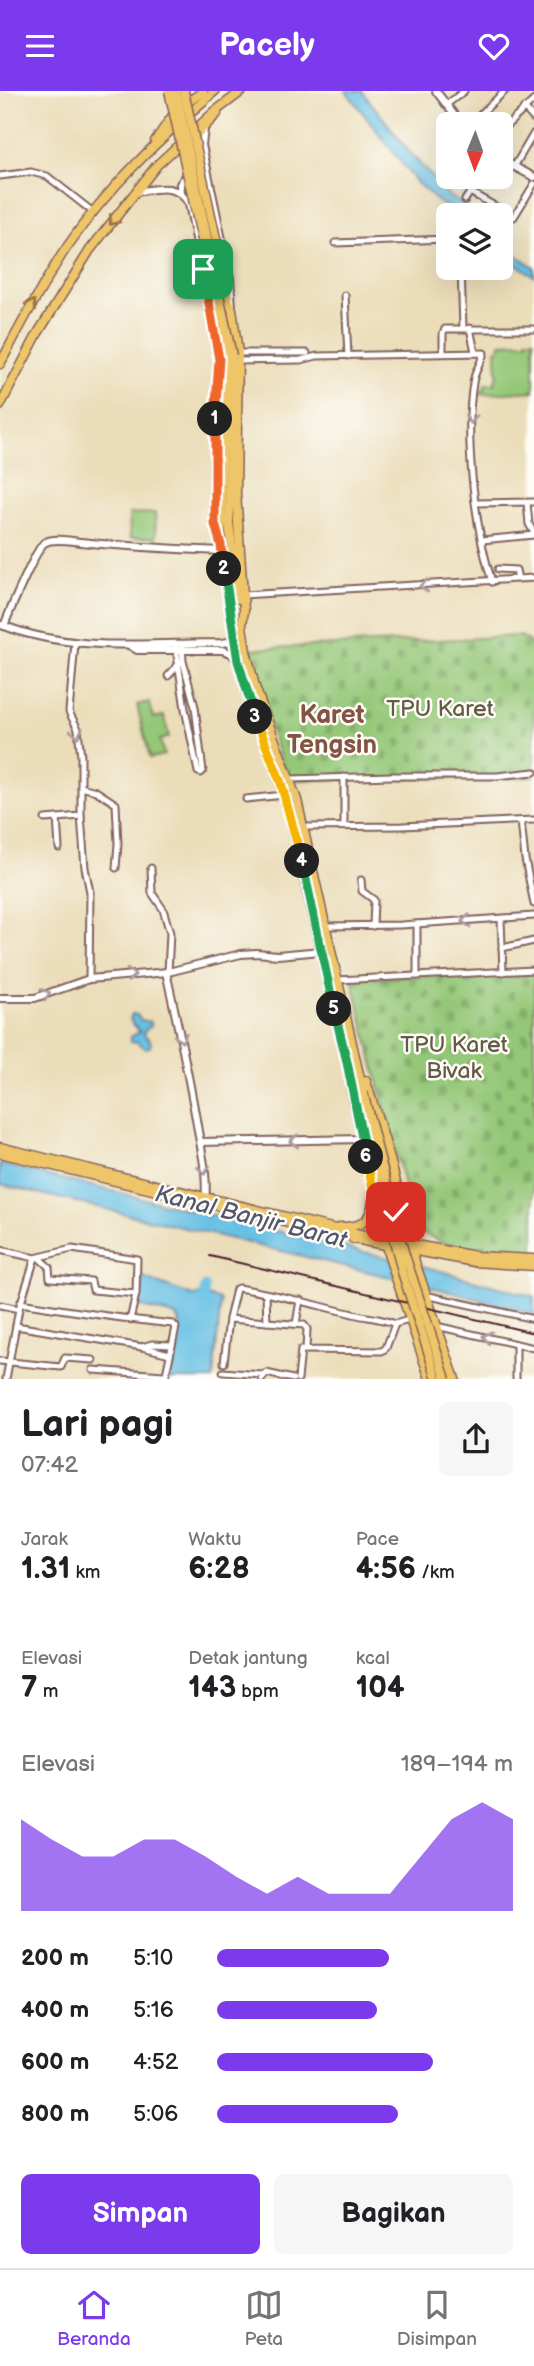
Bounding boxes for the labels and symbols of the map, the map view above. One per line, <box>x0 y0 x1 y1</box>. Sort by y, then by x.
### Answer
north arrow <box>436 112 513 189</box>
one-way arrow <box>108 213 121 226</box>
pin <box>173 239 233 299</box>
one-way arrow <box>24 299 37 312</box>
pin: 1 <box>198 401 232 437</box>
one-way arrow <box>463 414 479 424</box>
pin: 2 <box>206 552 242 587</box>
one-way arrow <box>418 578 429 593</box>
park label: TPU Karet <box>386 695 494 723</box>
pin: 3 <box>238 699 272 735</box>
district label: Karet Tengsin <box>287 700 377 761</box>
one-way arrow <box>68 727 83 739</box>
pin: 4 <box>284 843 320 879</box>
one-way arrow <box>460 914 471 929</box>
one-way arrow <box>126 968 137 983</box>
one-way arrow <box>40 988 52 1002</box>
pin: 5 <box>316 991 352 1027</box>
park label: TPU Karet Bivak <box>400 1031 508 1085</box>
one-way arrow <box>173 1032 187 1044</box>
one-way arrow <box>288 1133 299 1148</box>
pin: 6 <box>348 1139 384 1175</box>
one-way arrow <box>196 1165 211 1176</box>
water label: Kanal Banjir Barat <box>152 1179 350 1255</box>
pin <box>366 1182 426 1242</box>
one-way arrow <box>482 1331 494 1345</box>

